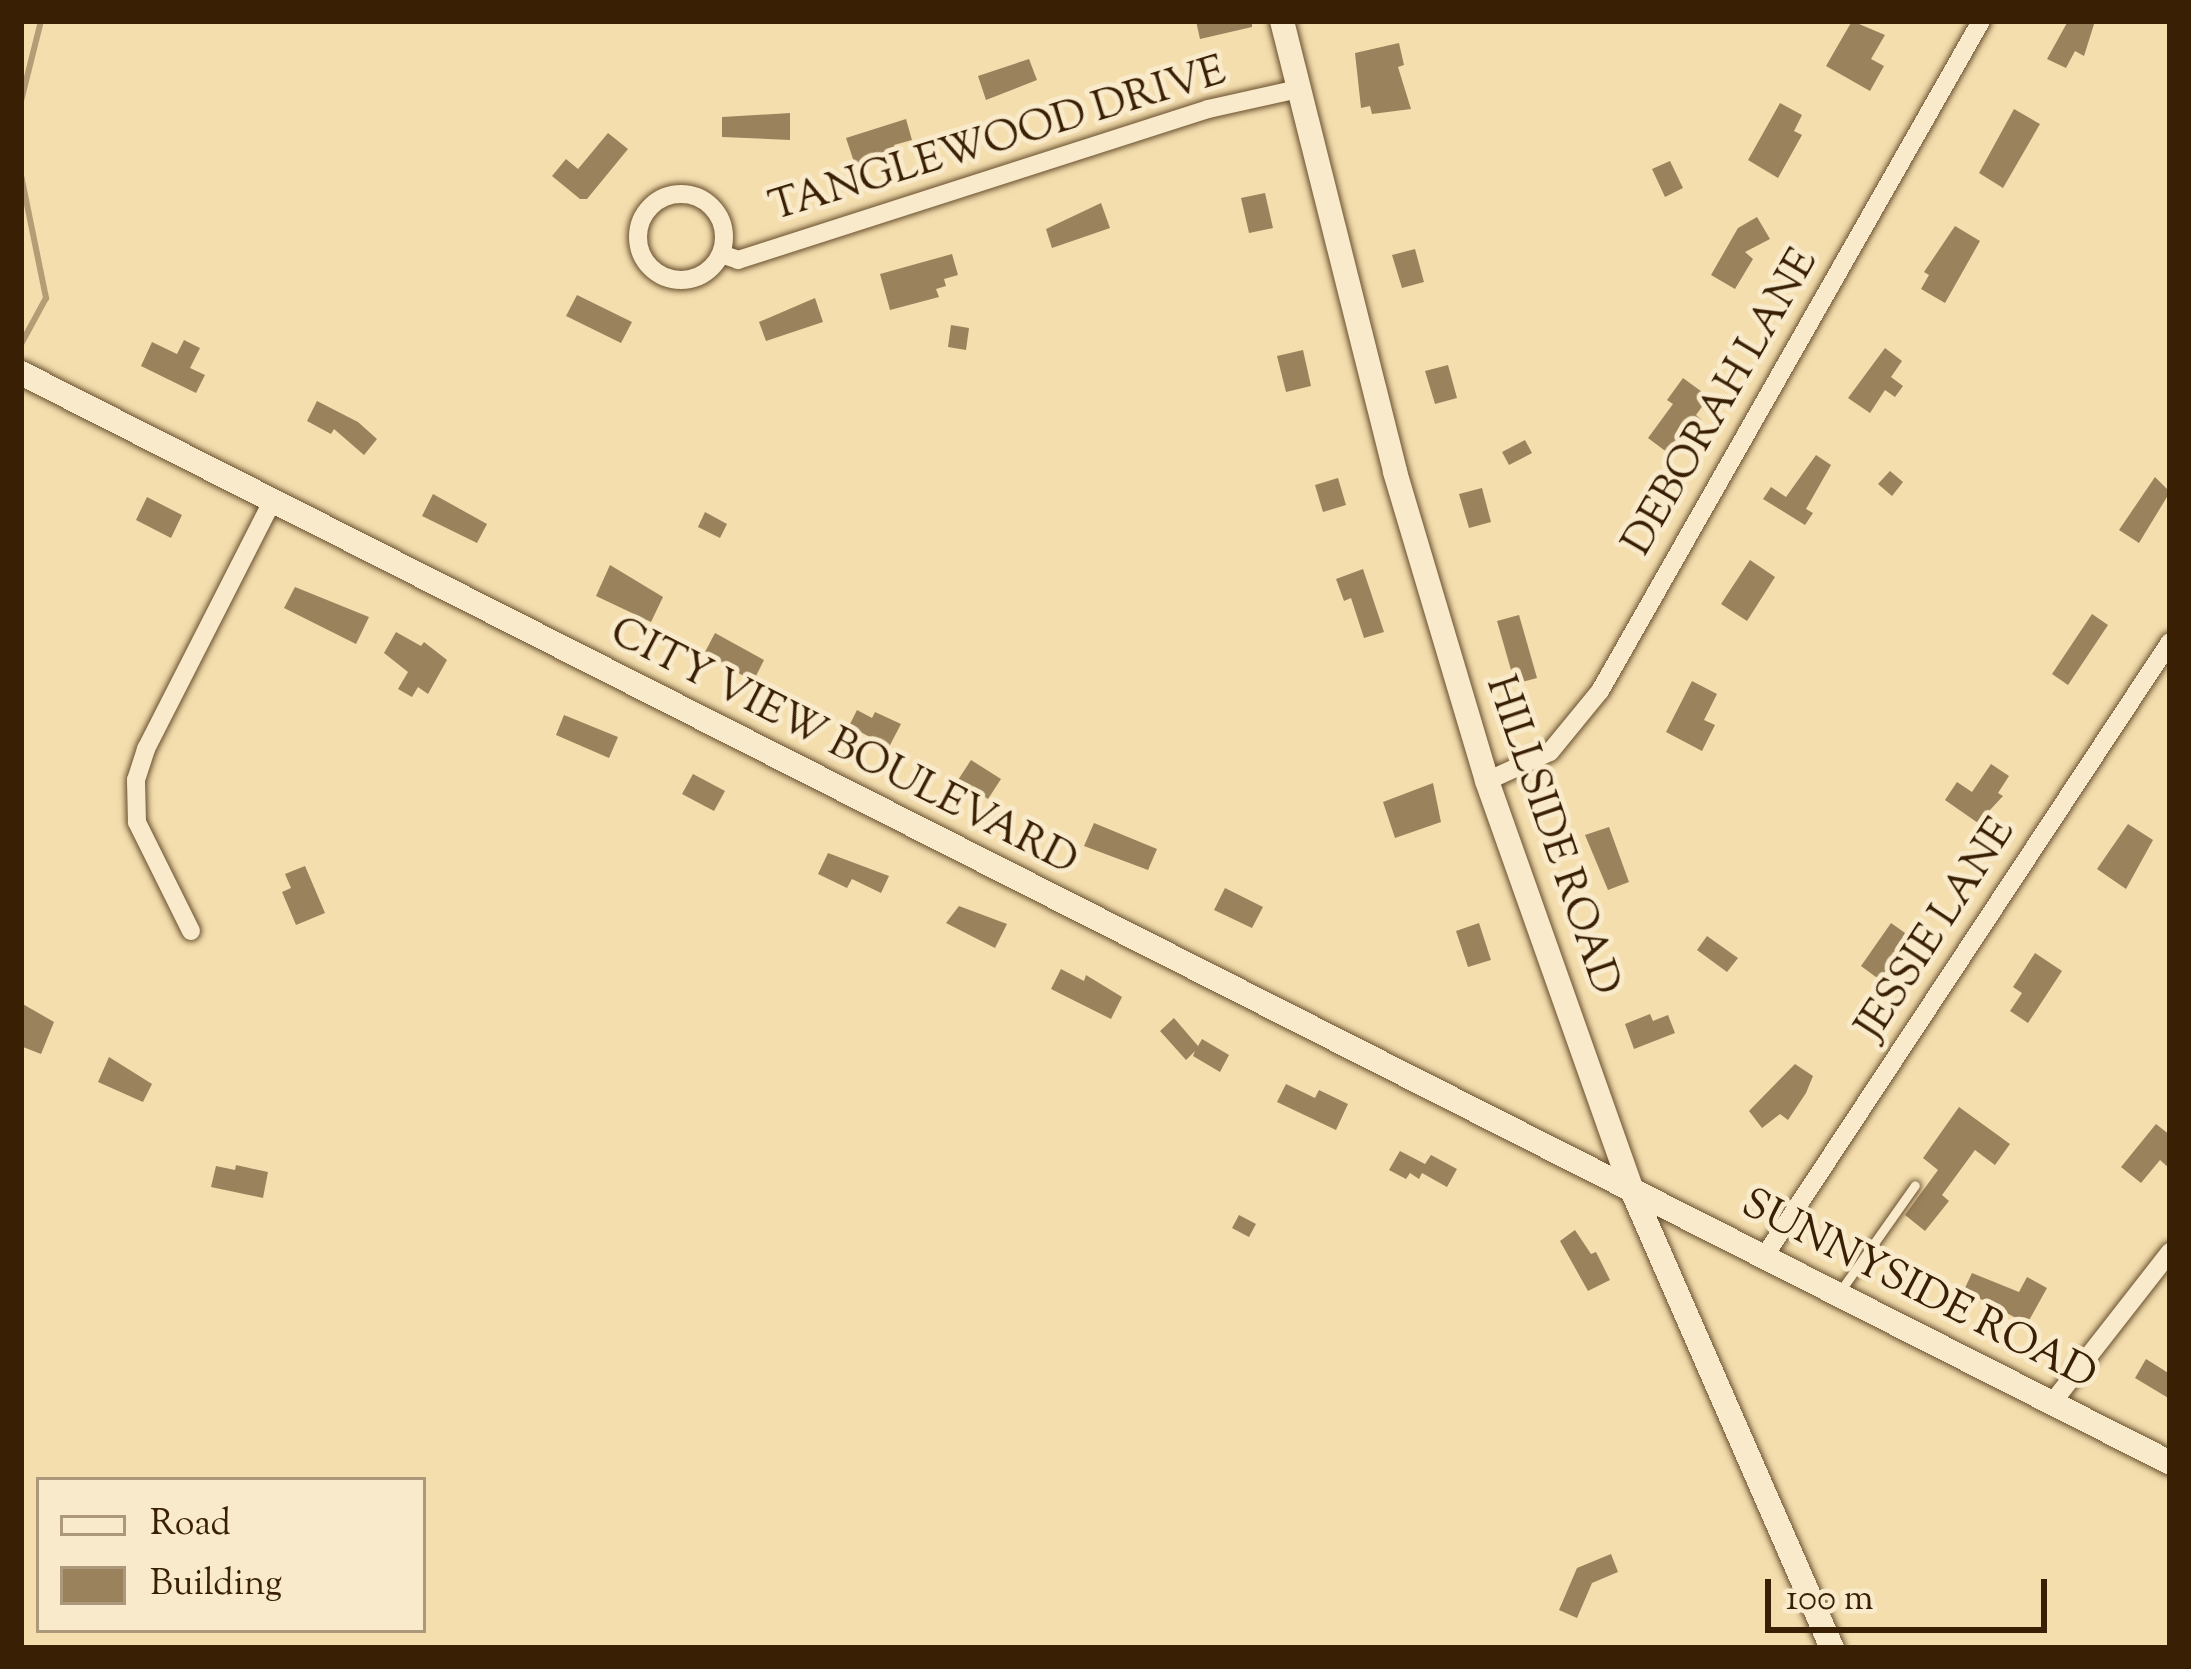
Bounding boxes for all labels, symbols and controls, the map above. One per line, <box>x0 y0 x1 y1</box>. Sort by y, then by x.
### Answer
street label: TANGLEWOOD DRIVE <box>764 48 1232 234</box>
street label: DEBORAH LANE <box>1614 241 1830 565</box>
street label: CITY VIEW BOULEVARD <box>601 608 1085 888</box>
street label: HILLSIDE ROAD <box>1473 670 1629 1002</box>
street label: JESSIE LANE <box>1847 810 2027 1050</box>
street label: SUNNYSIDE ROAD <box>1732 1180 2104 1402</box>
legend <box>36 1477 426 1633</box>
text: Road <box>150 1499 231 1551</box>
scale bar <box>1771 1555 2053 1629</box>
text: Building <box>150 1559 282 1611</box>
text: 100 m <box>1786 1574 1873 1626</box>

